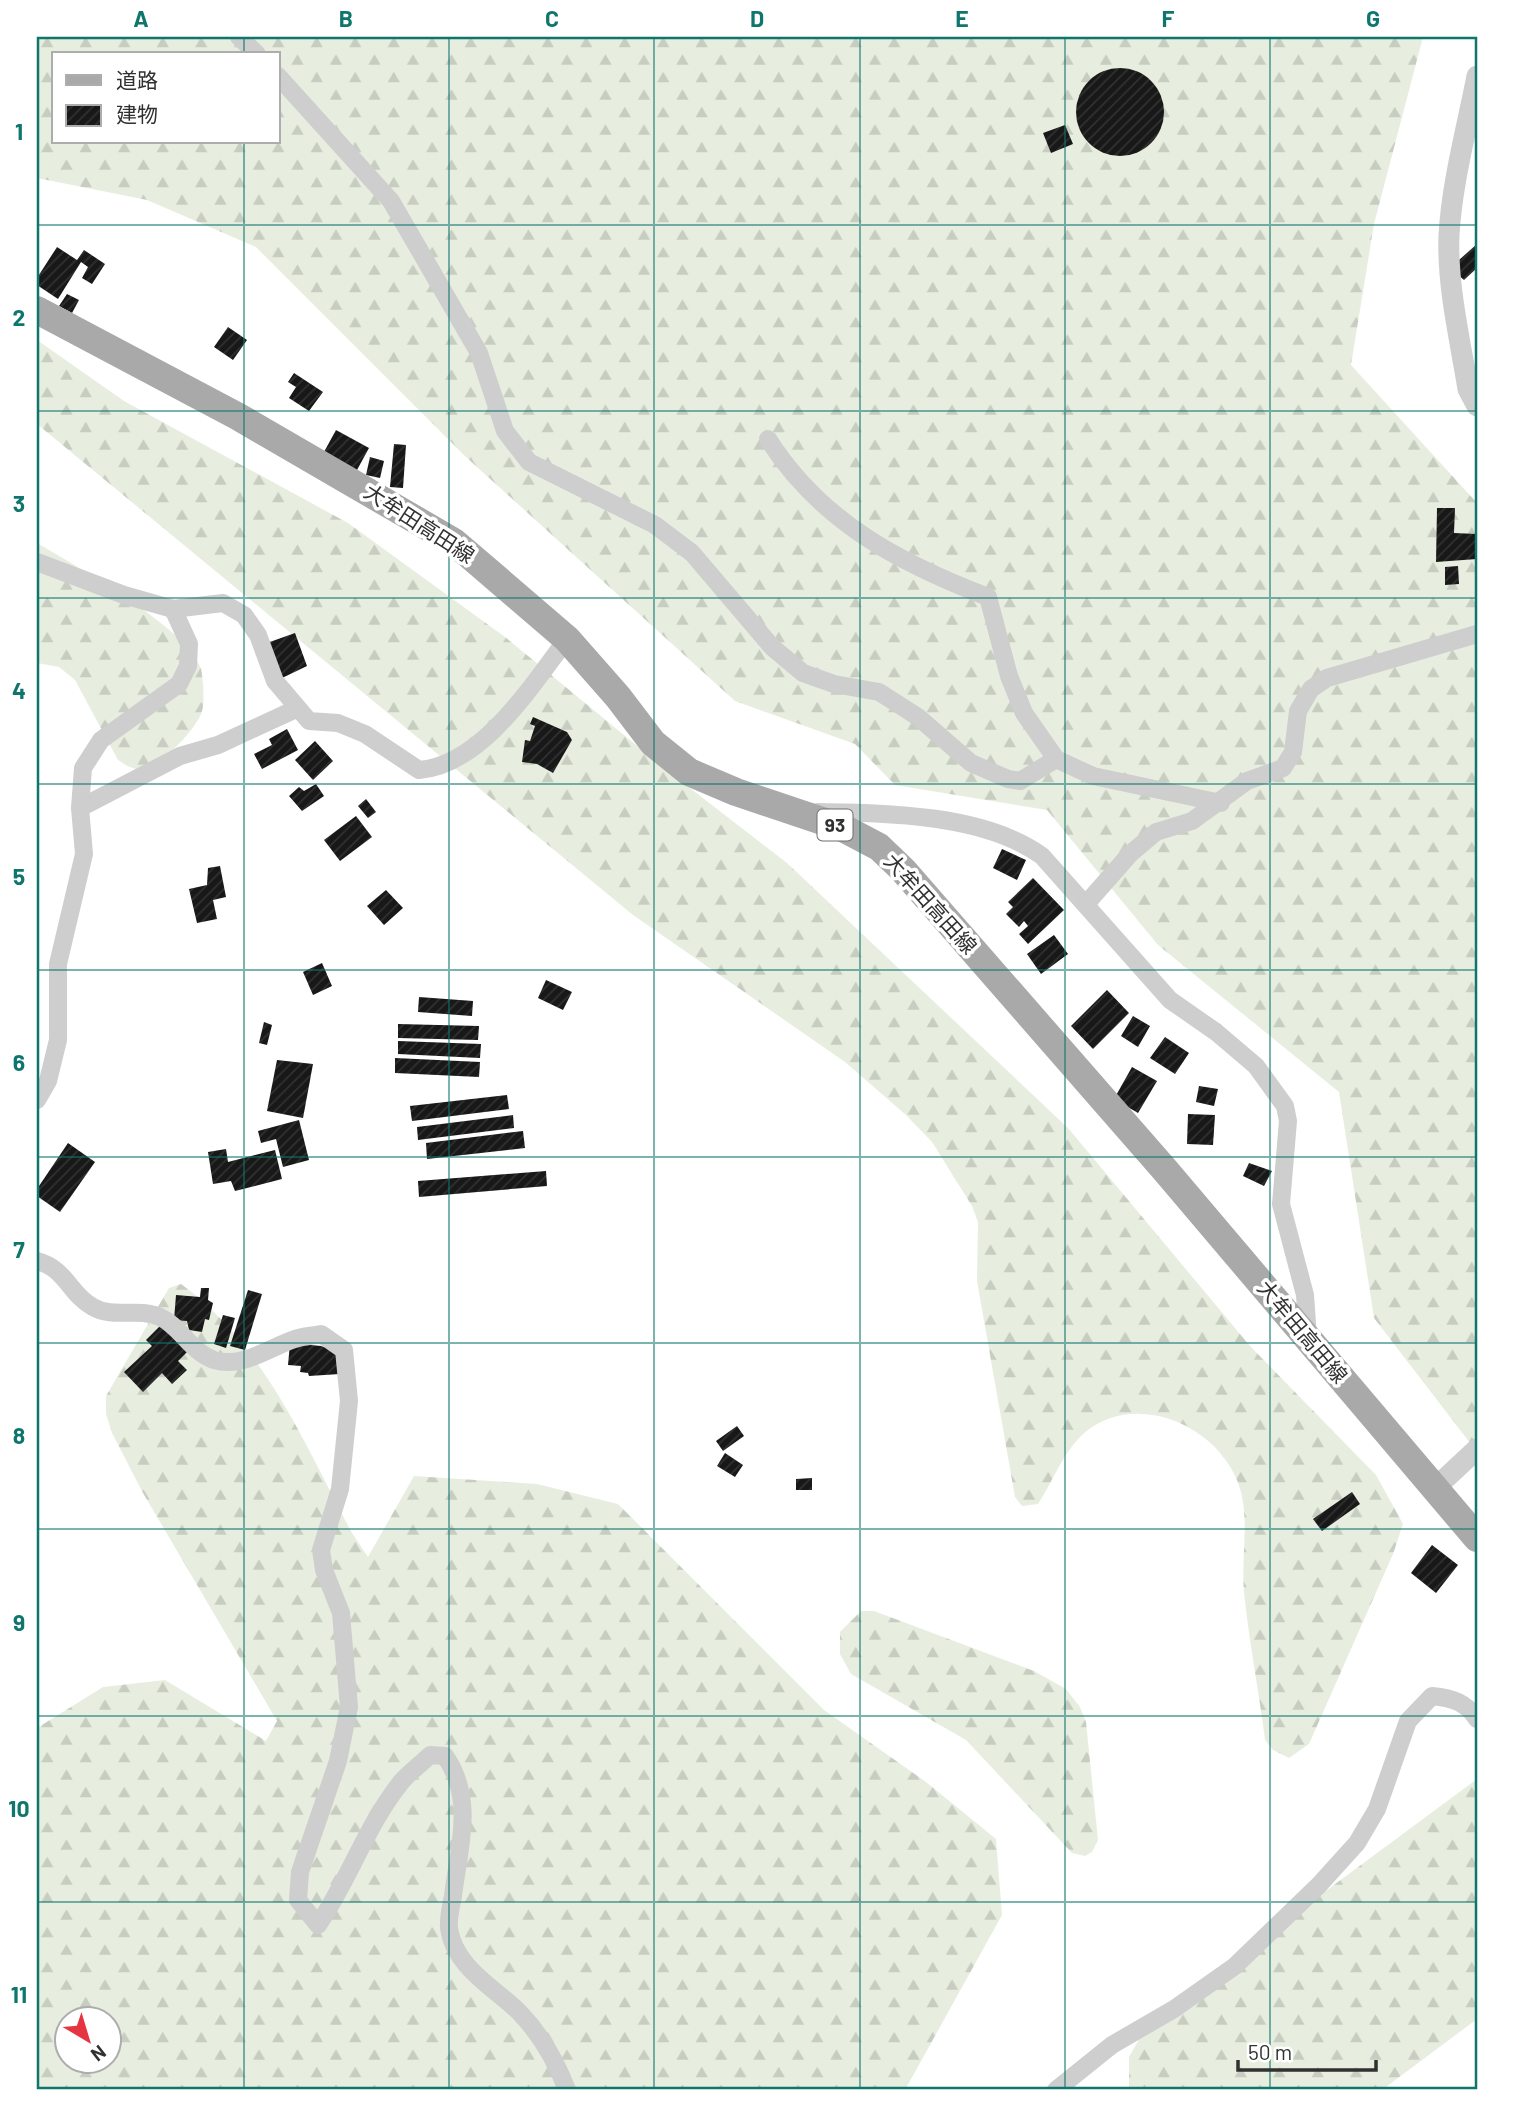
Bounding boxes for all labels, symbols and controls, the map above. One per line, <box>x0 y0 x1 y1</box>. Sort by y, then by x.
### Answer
text: A <box>133 4 149 32</box>
text: B <box>339 4 353 32</box>
text: C <box>545 4 559 32</box>
text: D <box>750 4 764 32</box>
text: E <box>955 4 969 32</box>
text: F <box>1162 4 1175 32</box>
text: G <box>1366 4 1380 32</box>
legend <box>52 52 280 144</box>
text: 道路 <box>116 67 158 92</box>
text: 建物 <box>116 101 158 126</box>
text: 1 <box>15 117 23 145</box>
text: 2 <box>13 303 25 331</box>
street label: 大牟田高田線 <box>360 478 479 568</box>
text: 3 <box>13 489 25 517</box>
text: 4 <box>12 676 26 704</box>
road number: 93 <box>818 810 852 840</box>
street label: 大牟田高田線 <box>880 848 983 958</box>
text: 5 <box>13 862 25 890</box>
text: 6 <box>13 1048 25 1076</box>
text: 7 <box>13 1235 25 1263</box>
street label: 大牟田高田線 <box>1253 1275 1353 1387</box>
text: 8 <box>13 1421 25 1449</box>
text: 9 <box>13 1608 25 1636</box>
text: 10 <box>8 1794 30 1822</box>
text: 11 <box>11 1980 27 2008</box>
north arrow <box>52 2004 122 2074</box>
scale bar <box>1238 2029 1376 2073</box>
text: 50 m <box>1248 2039 1292 2064</box>
text: N <box>87 2041 111 2067</box>

